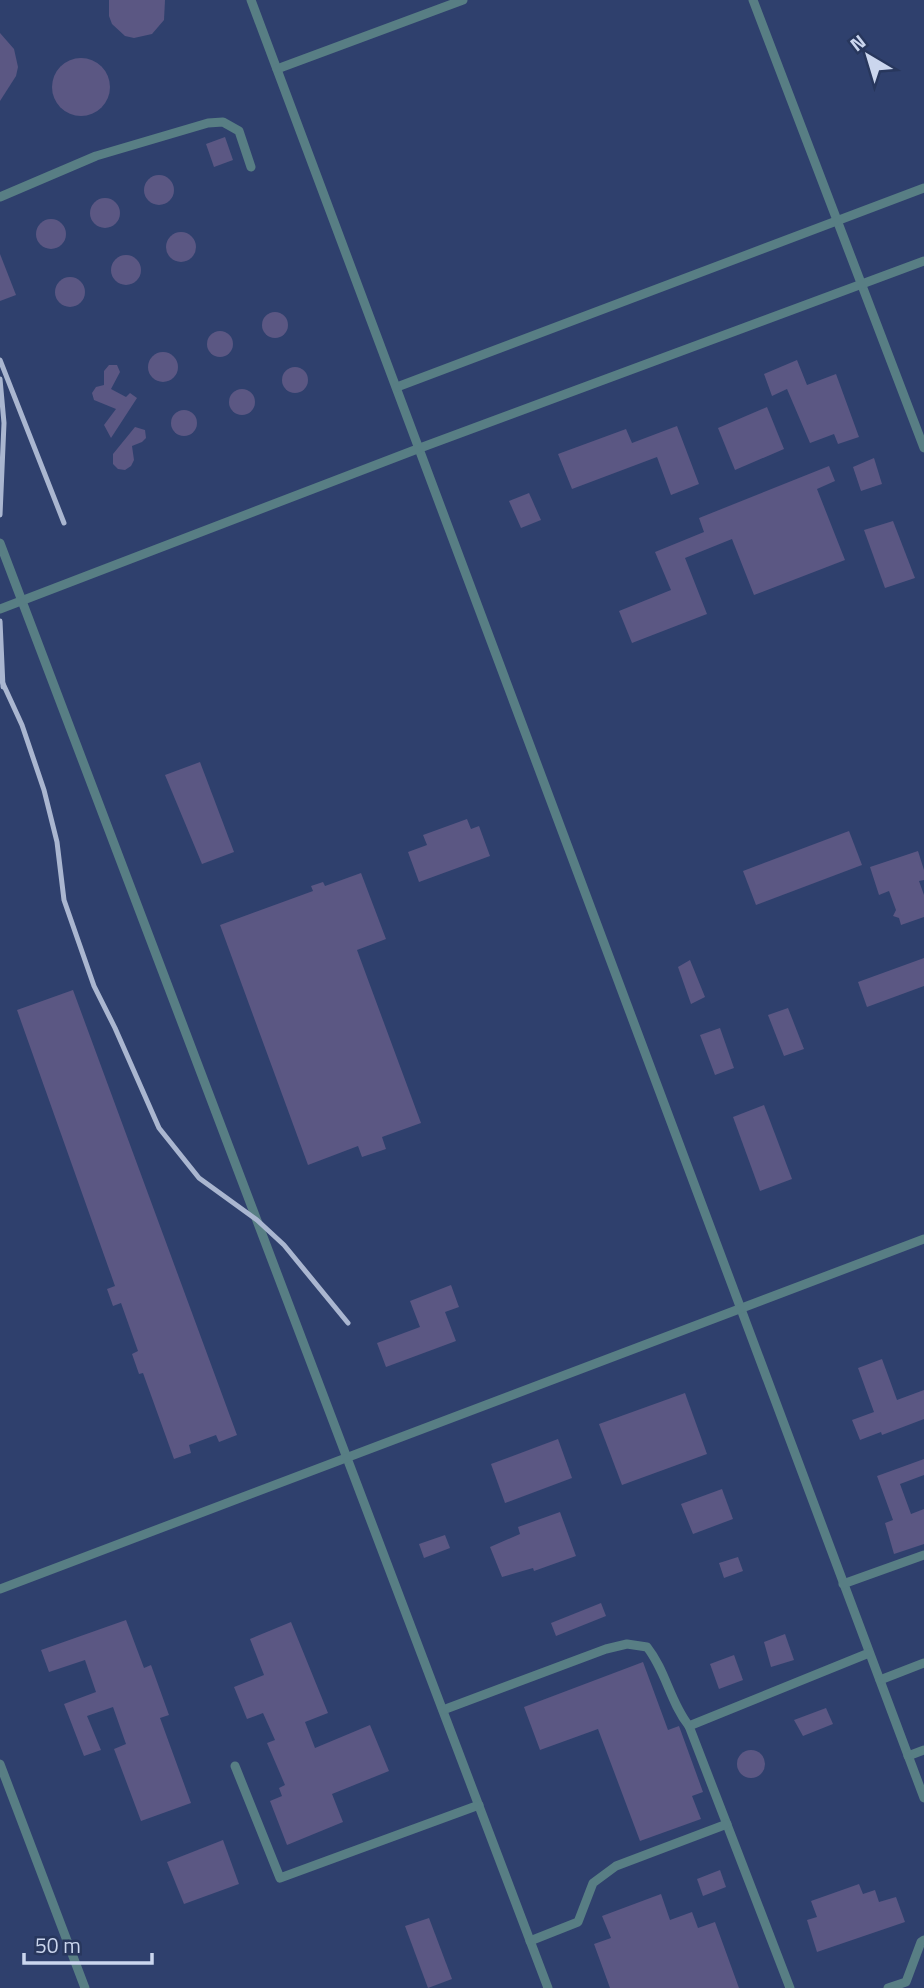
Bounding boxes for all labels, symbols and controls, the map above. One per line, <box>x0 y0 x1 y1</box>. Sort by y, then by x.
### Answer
north arrow <box>833 21 903 91</box>
text: N <box>843 27 871 58</box>
scale bar <box>24 1922 152 1966</box>
text: 50 m <box>35 1929 81 1961</box>

